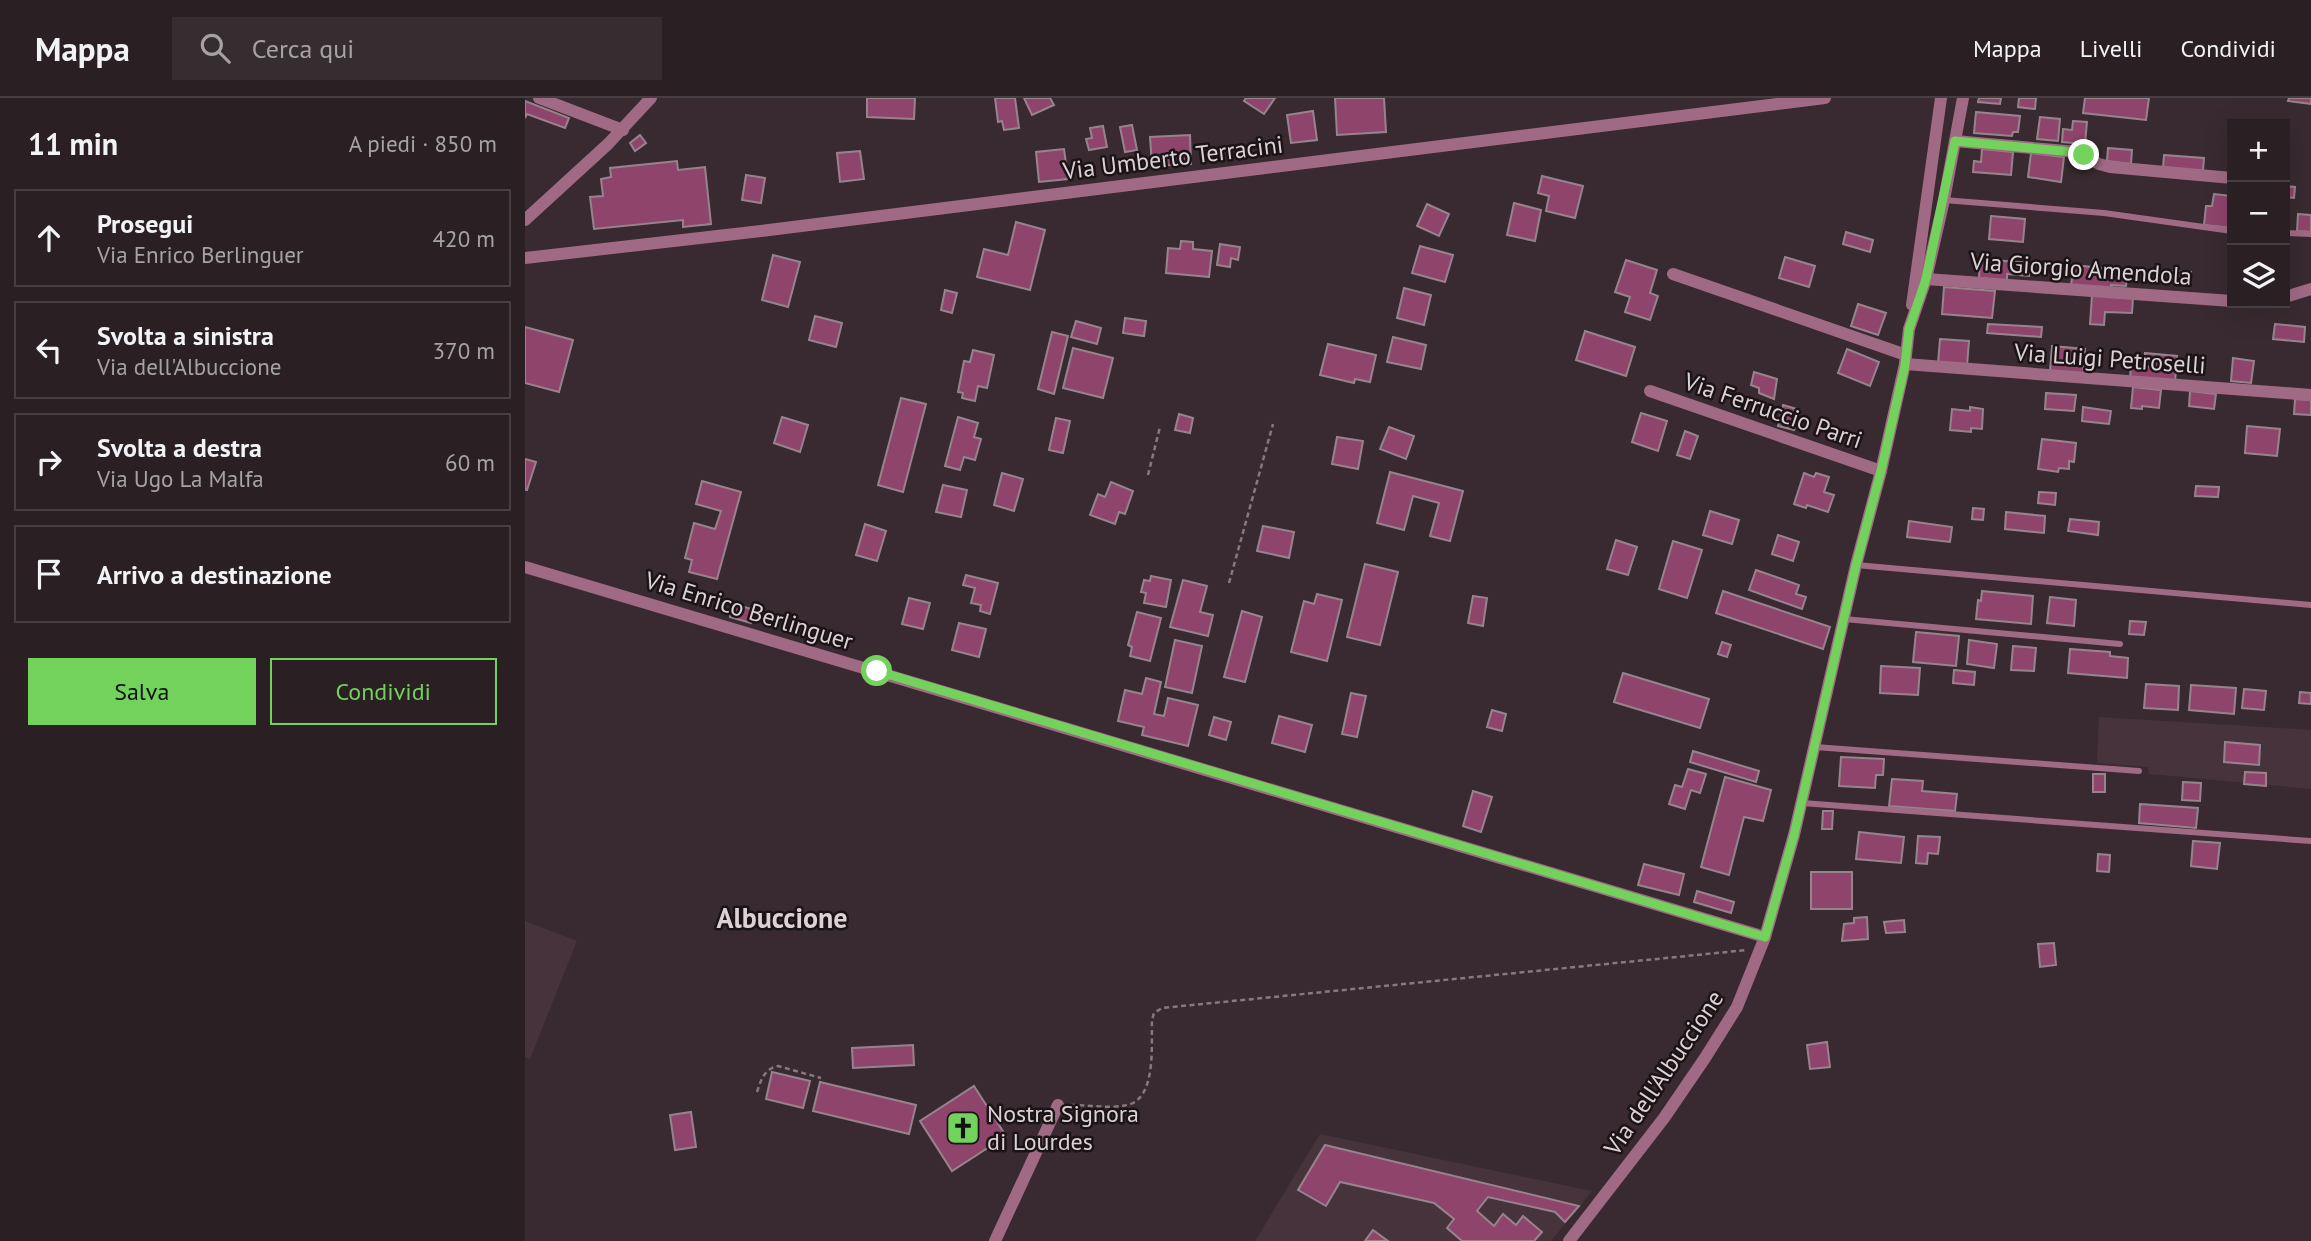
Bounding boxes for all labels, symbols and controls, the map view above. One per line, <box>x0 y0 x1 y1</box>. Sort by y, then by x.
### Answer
search box <box>172 17 662 80</box>
text: Mappa <box>35 27 130 70</box>
icon: search <box>196 29 234 67</box>
text: Cerca qui <box>252 32 354 65</box>
text: Mappa <box>1973 33 2042 64</box>
text: Livelli <box>2080 33 2142 64</box>
text: Condividi <box>2180 33 2276 64</box>
map controls <box>2227 119 2290 308</box>
button: + <box>2227 119 2290 182</box>
text: 11 min <box>28 124 118 163</box>
text: A piedi · 850 m <box>349 129 497 158</box>
street label: Via Umberto Terracini <box>1060 129 1285 187</box>
route end <box>2068 139 2099 170</box>
button: − <box>2227 182 2290 245</box>
text: Prosegui <box>97 207 193 240</box>
icon: ahead <box>30 219 68 257</box>
text: 420 m <box>433 224 495 253</box>
text: Via Enrico Berlinguer <box>97 240 304 269</box>
street label: Via Giorgio Amendola <box>1968 245 2193 292</box>
button: layers <box>2227 245 2290 308</box>
text: Svolta a sinistra <box>97 319 274 352</box>
icon: left <box>30 331 68 369</box>
text: 370 m <box>433 336 495 365</box>
street label: Via Luigi Petroselli <box>2012 336 2207 381</box>
text: Via dell'Albuccione <box>97 352 281 381</box>
street label: Via Ferruccio Parri <box>1679 365 1866 456</box>
text: Svolta a destra <box>97 431 262 464</box>
icon: right <box>30 443 68 481</box>
text: 60 m <box>445 448 495 477</box>
text: Via Ugo La Malfa <box>97 464 264 493</box>
icon: arrive <box>30 555 68 593</box>
text: Arrivo a destinazione <box>97 558 332 591</box>
street label: Via Enrico Berlinguer <box>641 564 857 657</box>
route start <box>861 655 892 686</box>
button: Salva <box>28 658 256 725</box>
button: Condividi <box>270 658 497 725</box>
district label: Albuccione <box>716 899 848 936</box>
street label: Via dell'Albuccione <box>1596 984 1730 1162</box>
place label: Nostra Signora di Lourdes <box>987 1098 1139 1157</box>
church icon: Nostra Signora di Lourdes <box>944 1109 982 1147</box>

